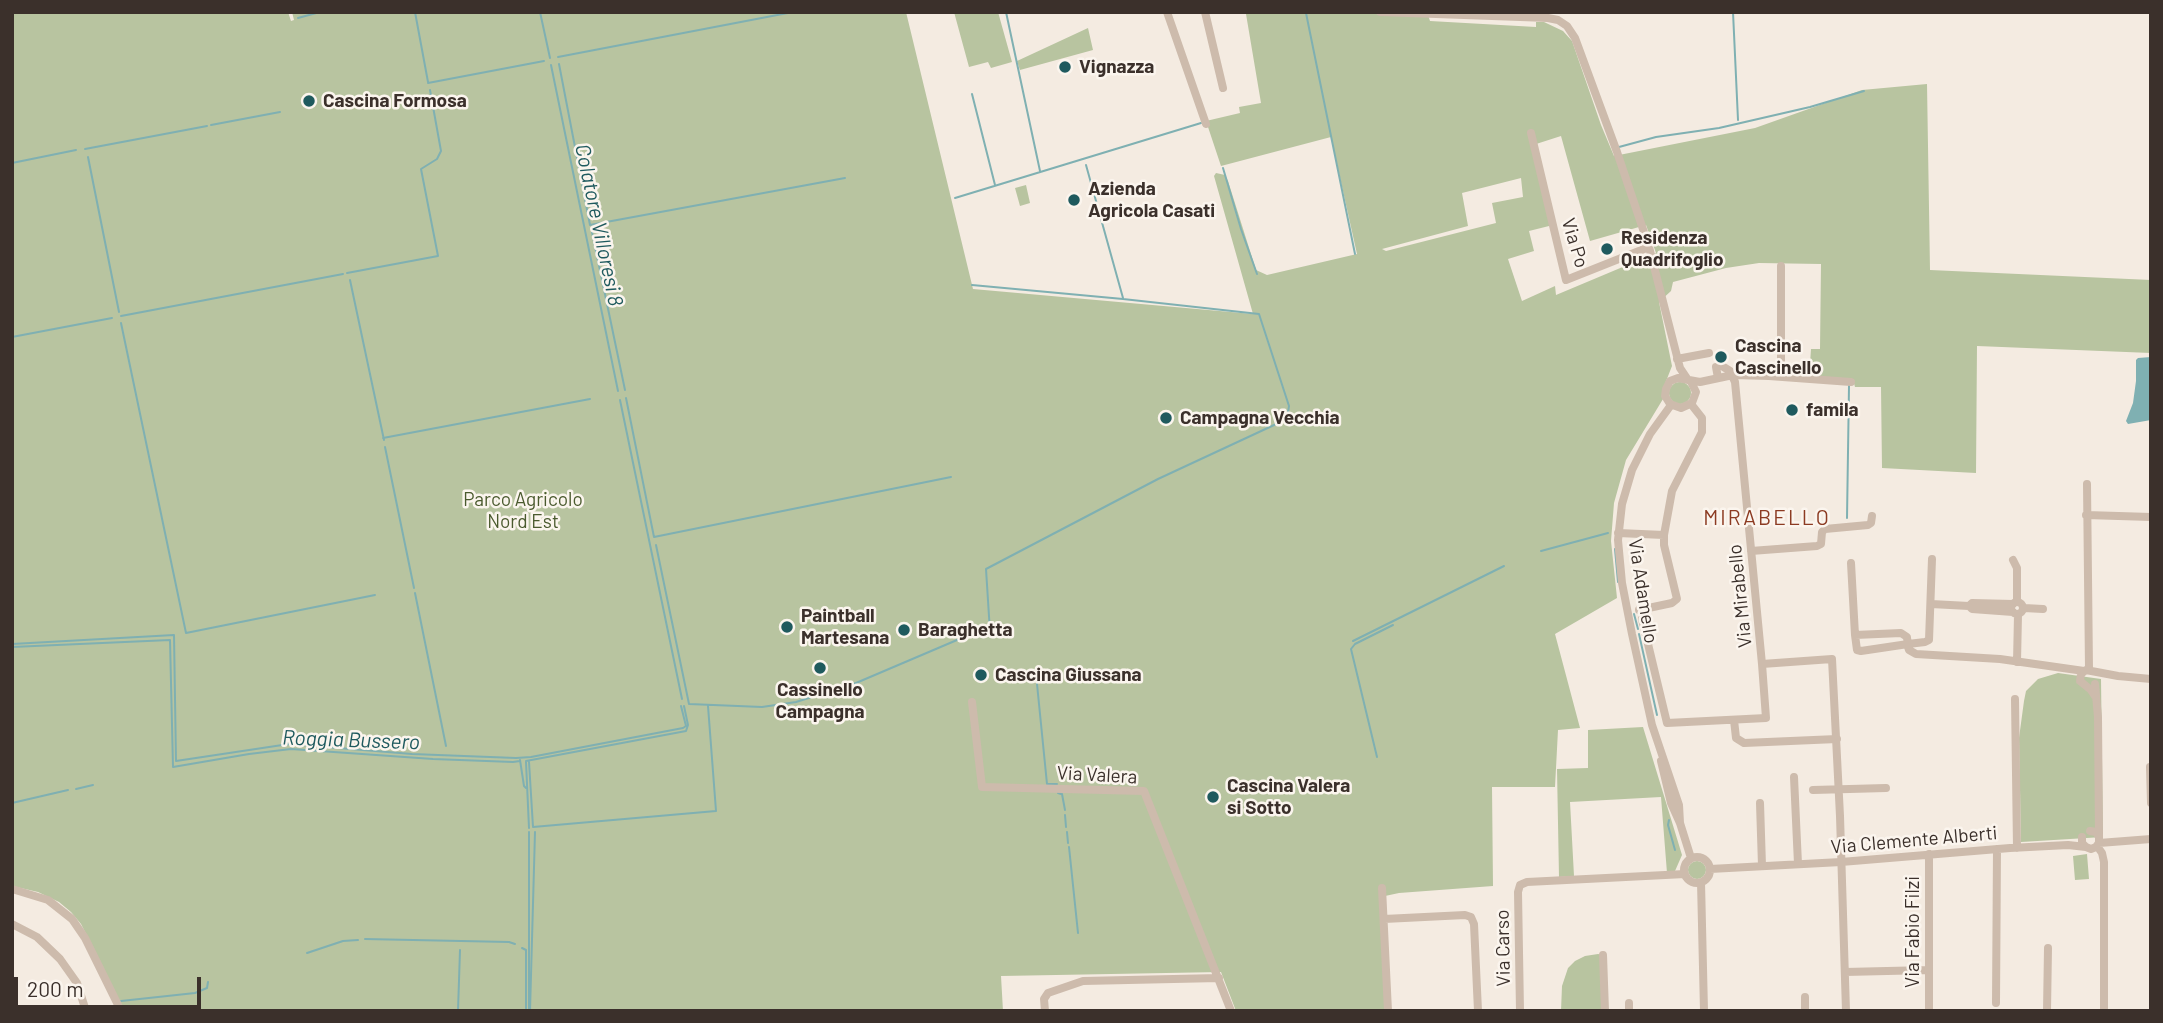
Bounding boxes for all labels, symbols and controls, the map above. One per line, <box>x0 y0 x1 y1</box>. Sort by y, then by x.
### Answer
place label: Vignazza <box>1079 56 1154 78</box>
marker: Vignazza <box>1057 59 1073 75</box>
place label: Cascina Formosa <box>323 90 467 112</box>
marker: Cascina Formosa <box>301 93 317 109</box>
water label: Colatore Villoresi 8 <box>570 142 628 308</box>
place label: Azienda Agricola Casati <box>1088 178 1215 222</box>
marker: Azienda Agricola Casati <box>1066 192 1082 208</box>
street label: Via Po <box>1557 215 1593 271</box>
place label: Residenza Quadrifoglio <box>1621 227 1724 271</box>
marker: Residenza Quadrifoglio <box>1599 241 1615 257</box>
place label: Cascina Cascinello <box>1735 335 1822 379</box>
marker: Cascina Cascinello <box>1713 349 1729 365</box>
place label: famila <box>1806 399 1859 421</box>
marker: famila <box>1784 402 1800 418</box>
place label: Campagna Vecchia <box>1180 407 1340 429</box>
marker: Campagna Vecchia <box>1158 410 1174 426</box>
park label: Parco Agricolo Nord Est <box>463 489 583 533</box>
district label: MIRABELLO <box>1704 505 1830 531</box>
street label: Via Adamello <box>1623 537 1663 645</box>
street label: Via Mirabello <box>1723 543 1757 649</box>
place label: Paintball Martesana <box>801 605 889 649</box>
marker: Paintball Martesana <box>779 619 795 635</box>
place label: Baraghetta <box>918 619 1012 641</box>
marker: Baraghetta <box>896 622 912 638</box>
marker: Cassinello Campagna <box>812 660 828 676</box>
place label: Cascina Giussana <box>995 664 1142 686</box>
marker: Cascina Giussana <box>973 667 989 683</box>
place label: Cassinello Campagna <box>775 679 865 723</box>
water label: Roggia Bussero <box>282 725 420 755</box>
street label: Via Valera <box>1056 762 1138 788</box>
place label: Cascina Valera si Sotto <box>1227 775 1350 819</box>
marker: Cascina Valera si Sotto <box>1205 789 1221 805</box>
street label: Via Clemente Alberti <box>1830 821 1998 859</box>
street label: Via Fabio Filzi <box>1902 876 1924 988</box>
street label: Via Carso <box>1491 909 1515 987</box>
scale bar <box>18 964 205 1008</box>
text: 200 m <box>27 976 84 1001</box>

